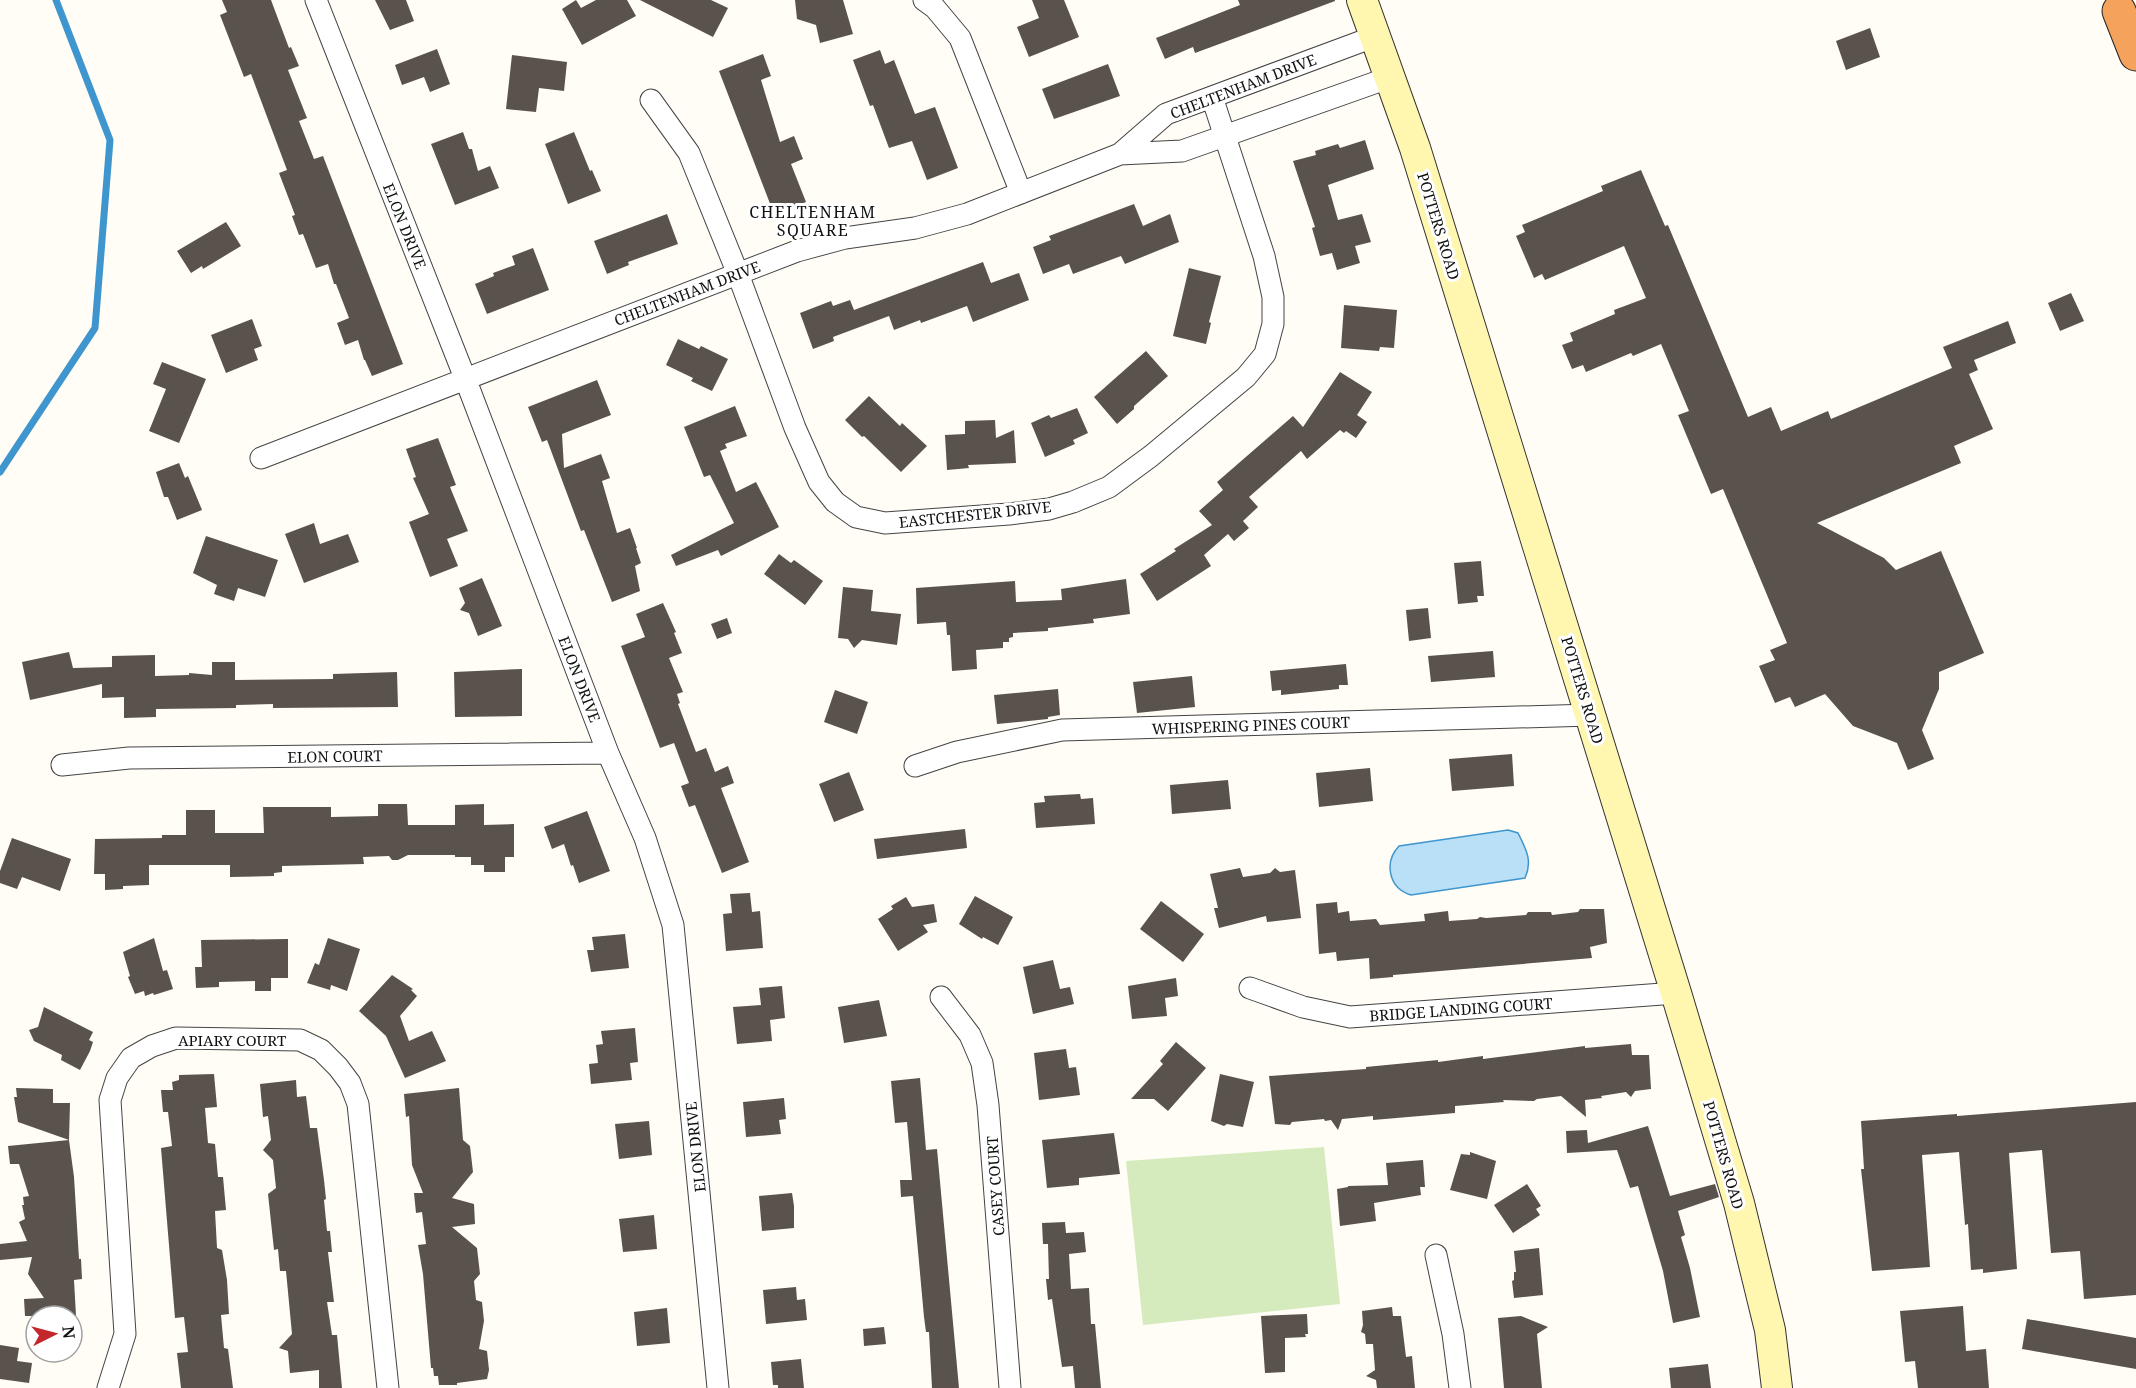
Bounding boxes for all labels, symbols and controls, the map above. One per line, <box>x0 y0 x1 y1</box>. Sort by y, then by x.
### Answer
street label: CHELTENHAM DRIVE <box>1167 49 1319 123</box>
street label: POTTERS ROAD <box>1413 170 1465 282</box>
street label: ELON DRIVE <box>379 180 431 272</box>
district label: CHELTENHAM SQUARE <box>749 201 877 241</box>
street label: CHELTENHAM DRIVE <box>611 256 763 330</box>
street label: EASTCHESTER DRIVE <box>898 496 1052 532</box>
street label: ELON DRIVE <box>554 633 606 725</box>
street label: POTTERS ROAD <box>1557 634 1609 746</box>
street label: WHISPERING PINES COURT <box>1152 712 1350 738</box>
street label: ELON COURT <box>287 745 383 767</box>
street label: BRIDGE LANDING COURT <box>1369 993 1553 1025</box>
street label: APIARY COURT <box>178 1030 286 1050</box>
street label: POTTERS ROAD <box>1699 1099 1749 1211</box>
street label: ELON DRIVE <box>680 1101 710 1193</box>
street label: CASEY COURT <box>982 1135 1008 1237</box>
north arrow <box>24 1304 84 1364</box>
text: N <box>57 1325 81 1340</box>

